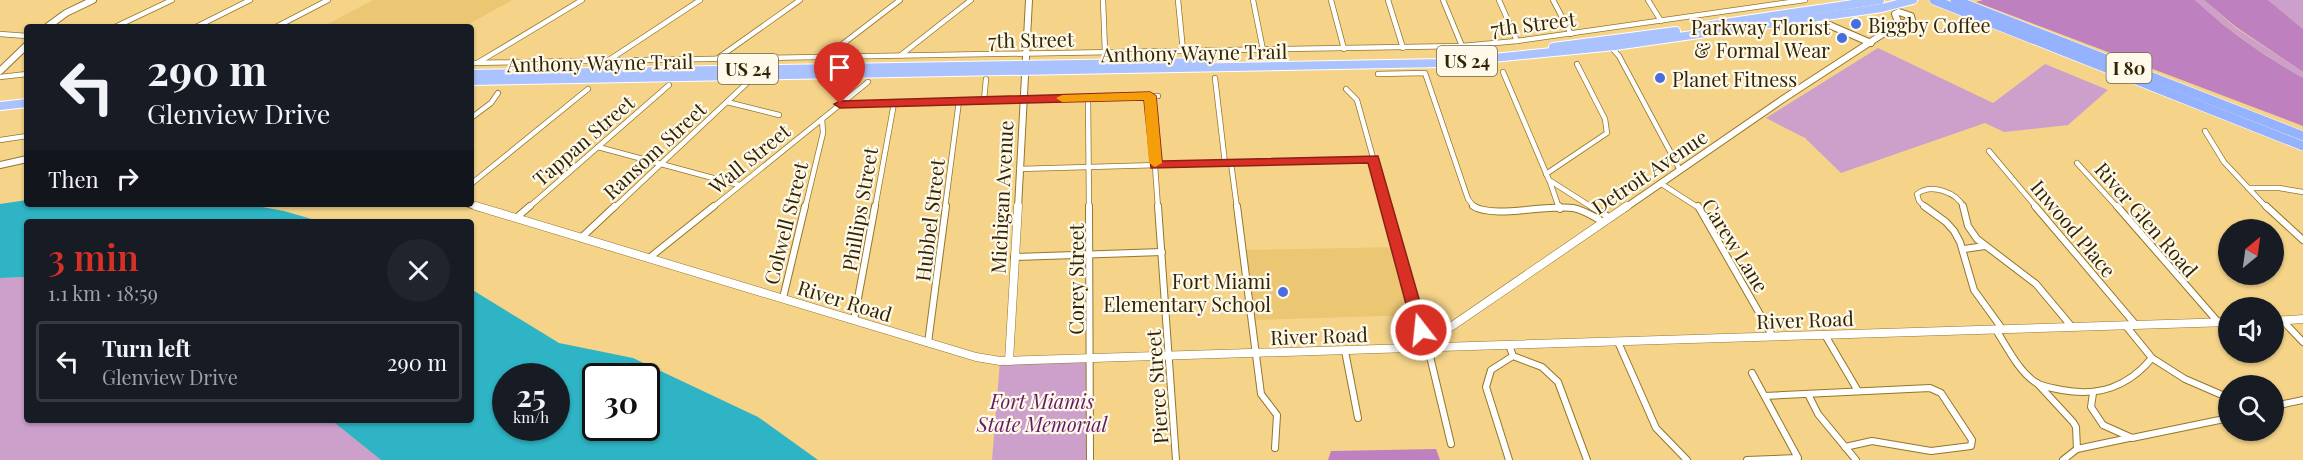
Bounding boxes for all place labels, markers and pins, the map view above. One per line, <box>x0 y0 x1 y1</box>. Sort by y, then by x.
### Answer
place label: Biggby Coffee <box>1868 11 1991 38</box>
place label: Parkway Florist & Formal Wear <box>1691 13 1831 63</box>
marker: Biggby Coffee <box>1849 17 1863 31</box>
marker: Parkway Florist & Formal Wear <box>1835 31 1849 45</box>
pin <box>814 42 865 104</box>
place label: Planet Fitness <box>1672 65 1797 92</box>
marker: Planet Fitness <box>1653 71 1667 85</box>
place label: Fort Miami Elementary School <box>1103 267 1271 317</box>
marker: Fort Miami Elementary School <box>1276 285 1290 299</box>

